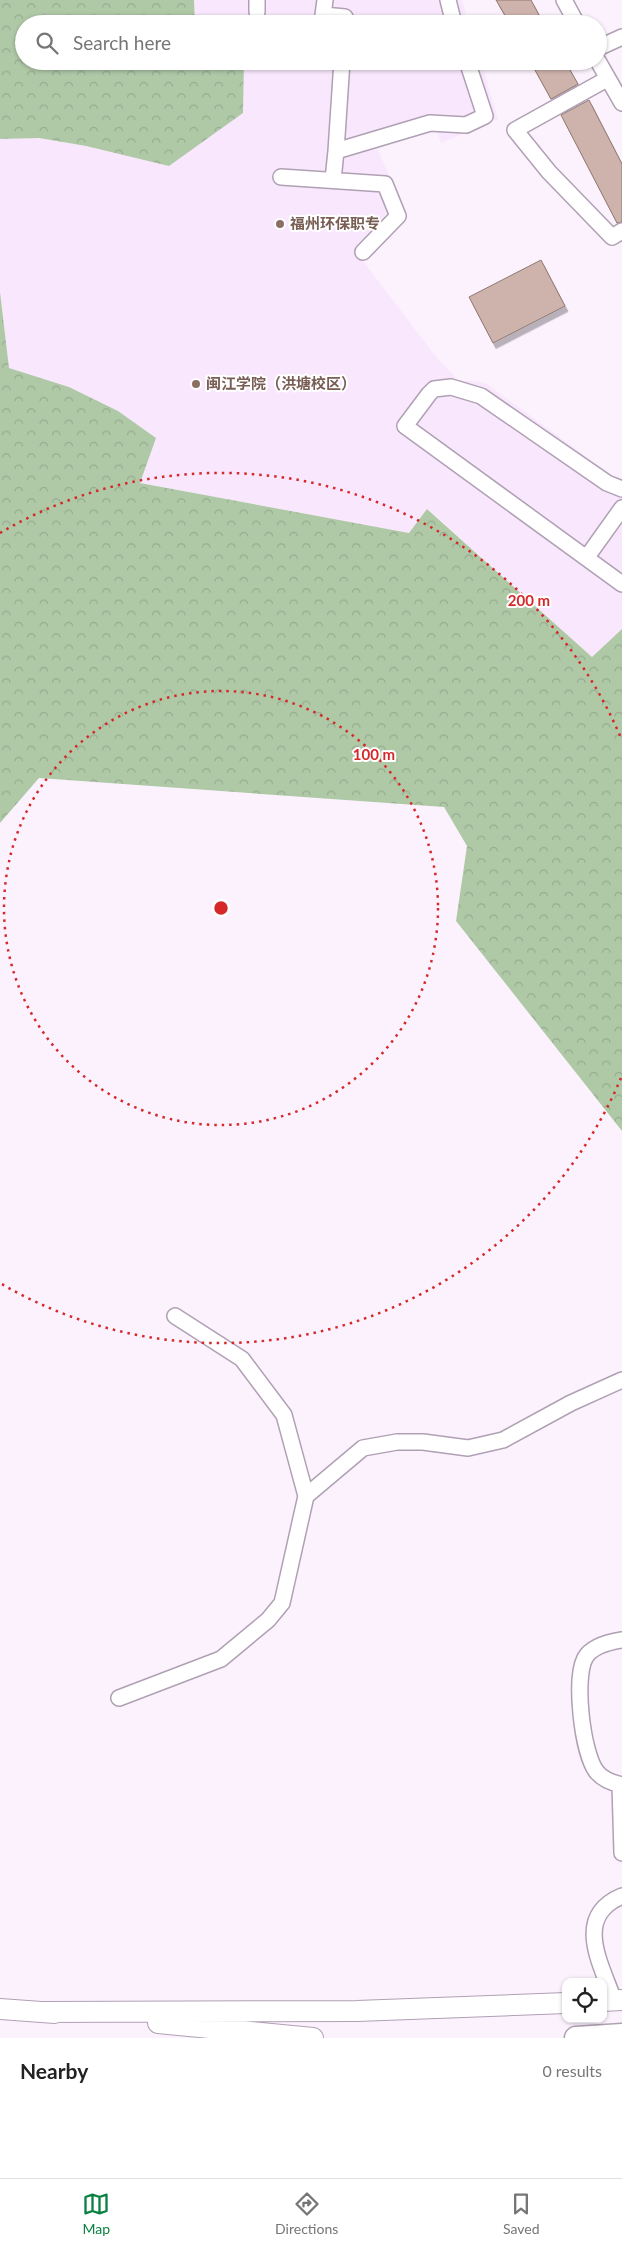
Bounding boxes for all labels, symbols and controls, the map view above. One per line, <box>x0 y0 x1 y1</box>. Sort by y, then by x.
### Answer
search box <box>15 15 607 70</box>
icon: search <box>33 29 61 57</box>
text: Search here <box>73 31 171 54</box>
place label: 福州环保职专 <box>290 214 380 232</box>
marker: 福州环保职专 <box>274 218 286 230</box>
place label: 闽江学院（洪塘校区） <box>206 374 356 392</box>
marker: 闽江学院（洪塘校区） <box>190 378 202 390</box>
text: 200 m <box>508 591 550 609</box>
text: 100 m <box>353 745 395 763</box>
centre of rings <box>212 899 230 917</box>
map controls <box>562 1978 607 2023</box>
button: locate <box>562 1978 607 2023</box>
text: Nearby <box>20 2058 88 2083</box>
text: 0 results <box>542 2061 602 2080</box>
tab: Map <box>82 2190 110 2237</box>
tab: Directions <box>275 2190 338 2237</box>
tab: Saved <box>503 2190 540 2237</box>

